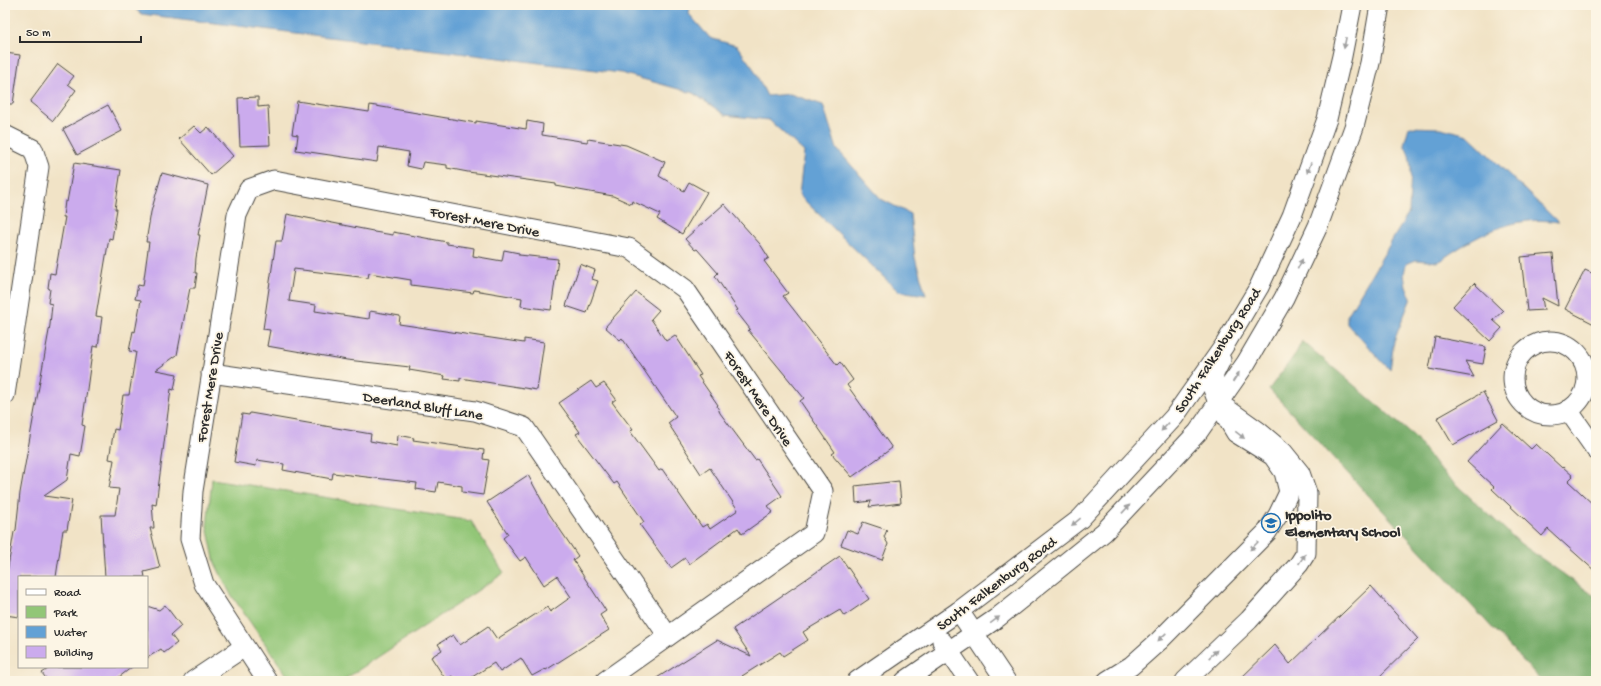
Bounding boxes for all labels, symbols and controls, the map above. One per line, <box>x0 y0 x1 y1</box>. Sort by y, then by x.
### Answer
scale bar <box>20 18 141 44</box>
text: 50 m <box>26 27 51 41</box>
one-way arrow <box>1342 37 1348 49</box>
one-way arrow <box>1306 163 1312 175</box>
street label: Forest Mere Drive <box>427 203 541 242</box>
one-way arrow <box>1297 258 1303 270</box>
street label: South Falkenburg Road <box>1172 284 1267 417</box>
street label: Forest Mere Drive <box>193 331 229 445</box>
street label: Forest Mere Drive <box>718 347 796 450</box>
one-way arrow <box>1232 372 1240 382</box>
street label: Deerland Bluff Lane <box>360 388 484 425</box>
one-way arrow <box>1160 422 1170 432</box>
one-way arrow <box>1235 431 1245 439</box>
one-way arrow <box>1121 504 1131 514</box>
place label: Ippolito Elementary School <box>1285 507 1401 542</box>
school or university icon: Ippolito Elementary School <box>1260 512 1282 534</box>
one-way arrow <box>1071 517 1082 526</box>
street label: South Falkenburg Road <box>934 533 1062 636</box>
one-way arrow <box>1249 541 1259 551</box>
one-way arrow <box>1298 554 1306 564</box>
legend <box>18 576 148 668</box>
text: Road <box>54 587 81 601</box>
text: Park <box>53 607 79 621</box>
one-way arrow <box>990 616 1000 624</box>
text: Water <box>54 627 88 641</box>
one-way arrow <box>1157 633 1167 642</box>
text: Building <box>53 647 93 661</box>
one-way arrow <box>1208 649 1218 659</box>

